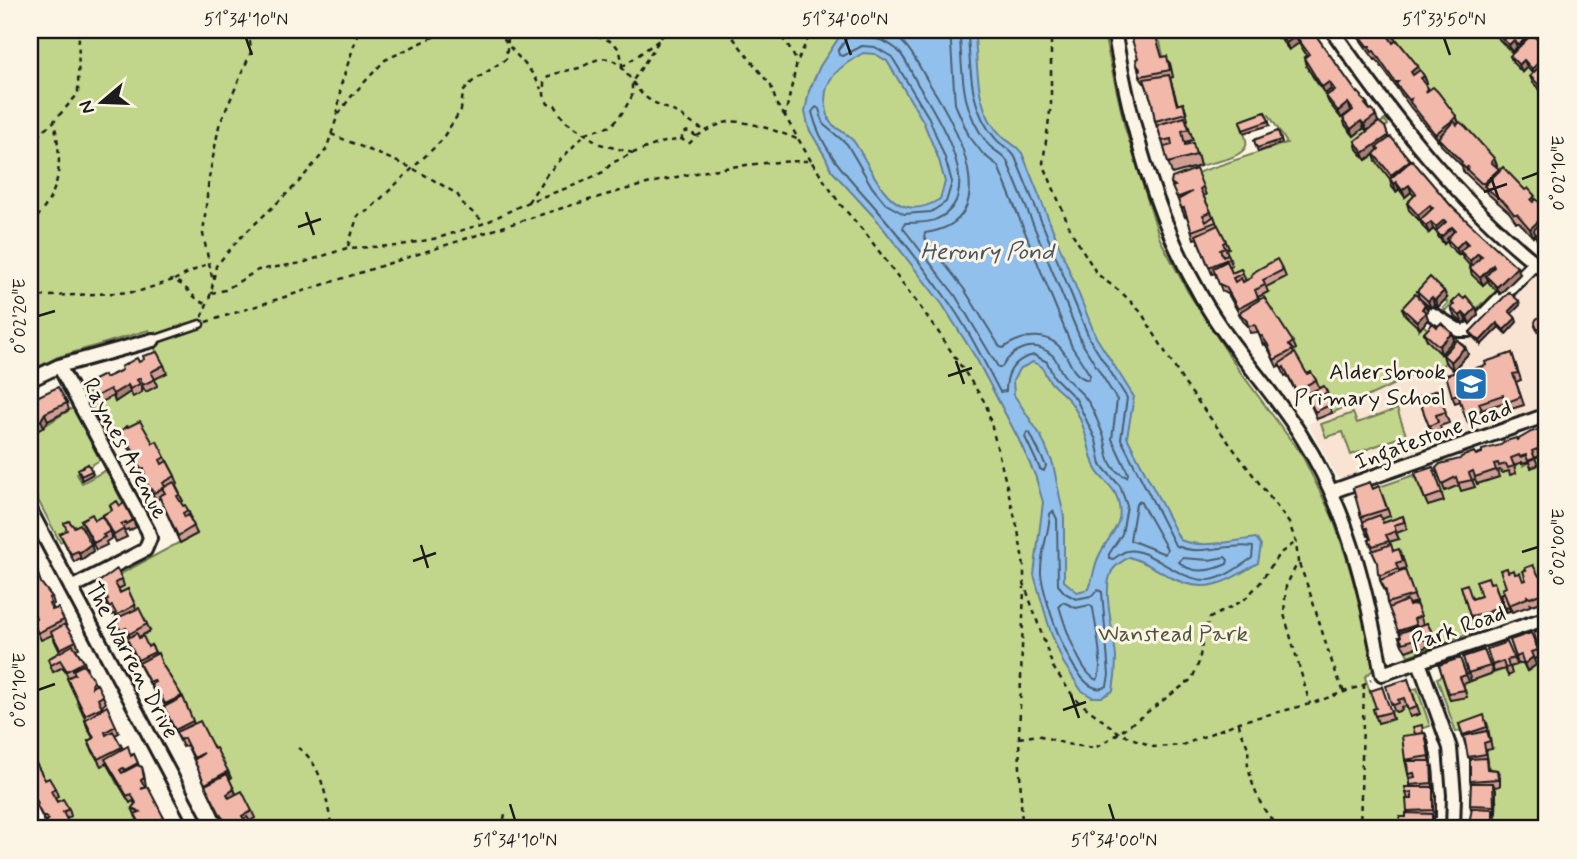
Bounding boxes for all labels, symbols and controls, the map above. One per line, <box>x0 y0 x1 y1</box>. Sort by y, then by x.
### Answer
text: 51°34'10"N <box>204 8 288 32</box>
text: 51°34'00"N <box>802 8 888 32</box>
text: 51°33'50"N <box>1402 8 1486 32</box>
north arrow <box>66 66 136 136</box>
text: N <box>73 97 101 117</box>
text: 0°02'10"E <box>1547 136 1571 210</box>
water label: Heronry Pond <box>920 237 1056 268</box>
text: 0°02'20"E <box>8 278 32 354</box>
place label: Aldersbrook Primary School <box>1294 358 1446 414</box>
school or university icon: Aldersbrook Primary School <box>1452 365 1490 403</box>
street label: Raynes Avenue <box>74 373 174 525</box>
street label: Ingatestone Road <box>1351 394 1517 480</box>
text: 0°02'00"E <box>1547 509 1571 585</box>
street label: The Warren Drive <box>77 577 185 744</box>
street label: Park Road <box>1407 599 1510 659</box>
park label: Wanstead Park <box>1098 620 1248 650</box>
text: 0°02'10"E <box>8 653 32 727</box>
text: 51°34'10"N <box>473 829 557 853</box>
text: 51°34'00"N <box>1071 829 1157 853</box>

